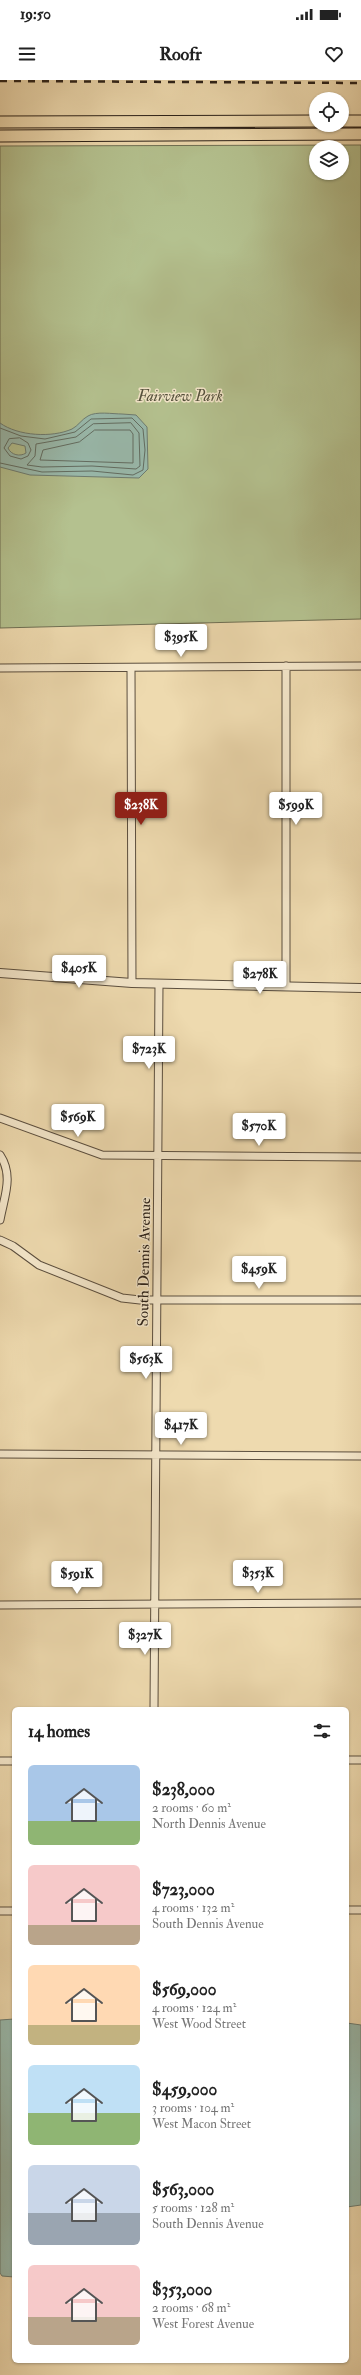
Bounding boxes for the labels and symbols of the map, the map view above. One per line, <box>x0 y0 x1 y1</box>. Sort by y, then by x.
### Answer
park label: Fairview Park <box>136 387 223 406</box>
pin: $395K <box>153 624 209 658</box>
pin: $238K <box>113 792 169 826</box>
pin: $599K <box>268 792 324 826</box>
pin: $405K <box>51 955 107 989</box>
pin: $278K <box>232 961 288 995</box>
pin: $723K <box>121 1036 177 1070</box>
pin: $569K <box>50 1104 106 1138</box>
pin: $570K <box>231 1113 287 1147</box>
street label: South Dennis Avenue <box>134 1197 155 1327</box>
pin: $459K <box>231 1256 287 1290</box>
pin: $563K <box>118 1346 174 1380</box>
pin: $417K <box>153 1412 209 1446</box>
pin: $353K <box>230 1560 286 1594</box>
pin: $591K <box>49 1561 105 1595</box>
pin: $327K <box>117 1622 173 1656</box>

